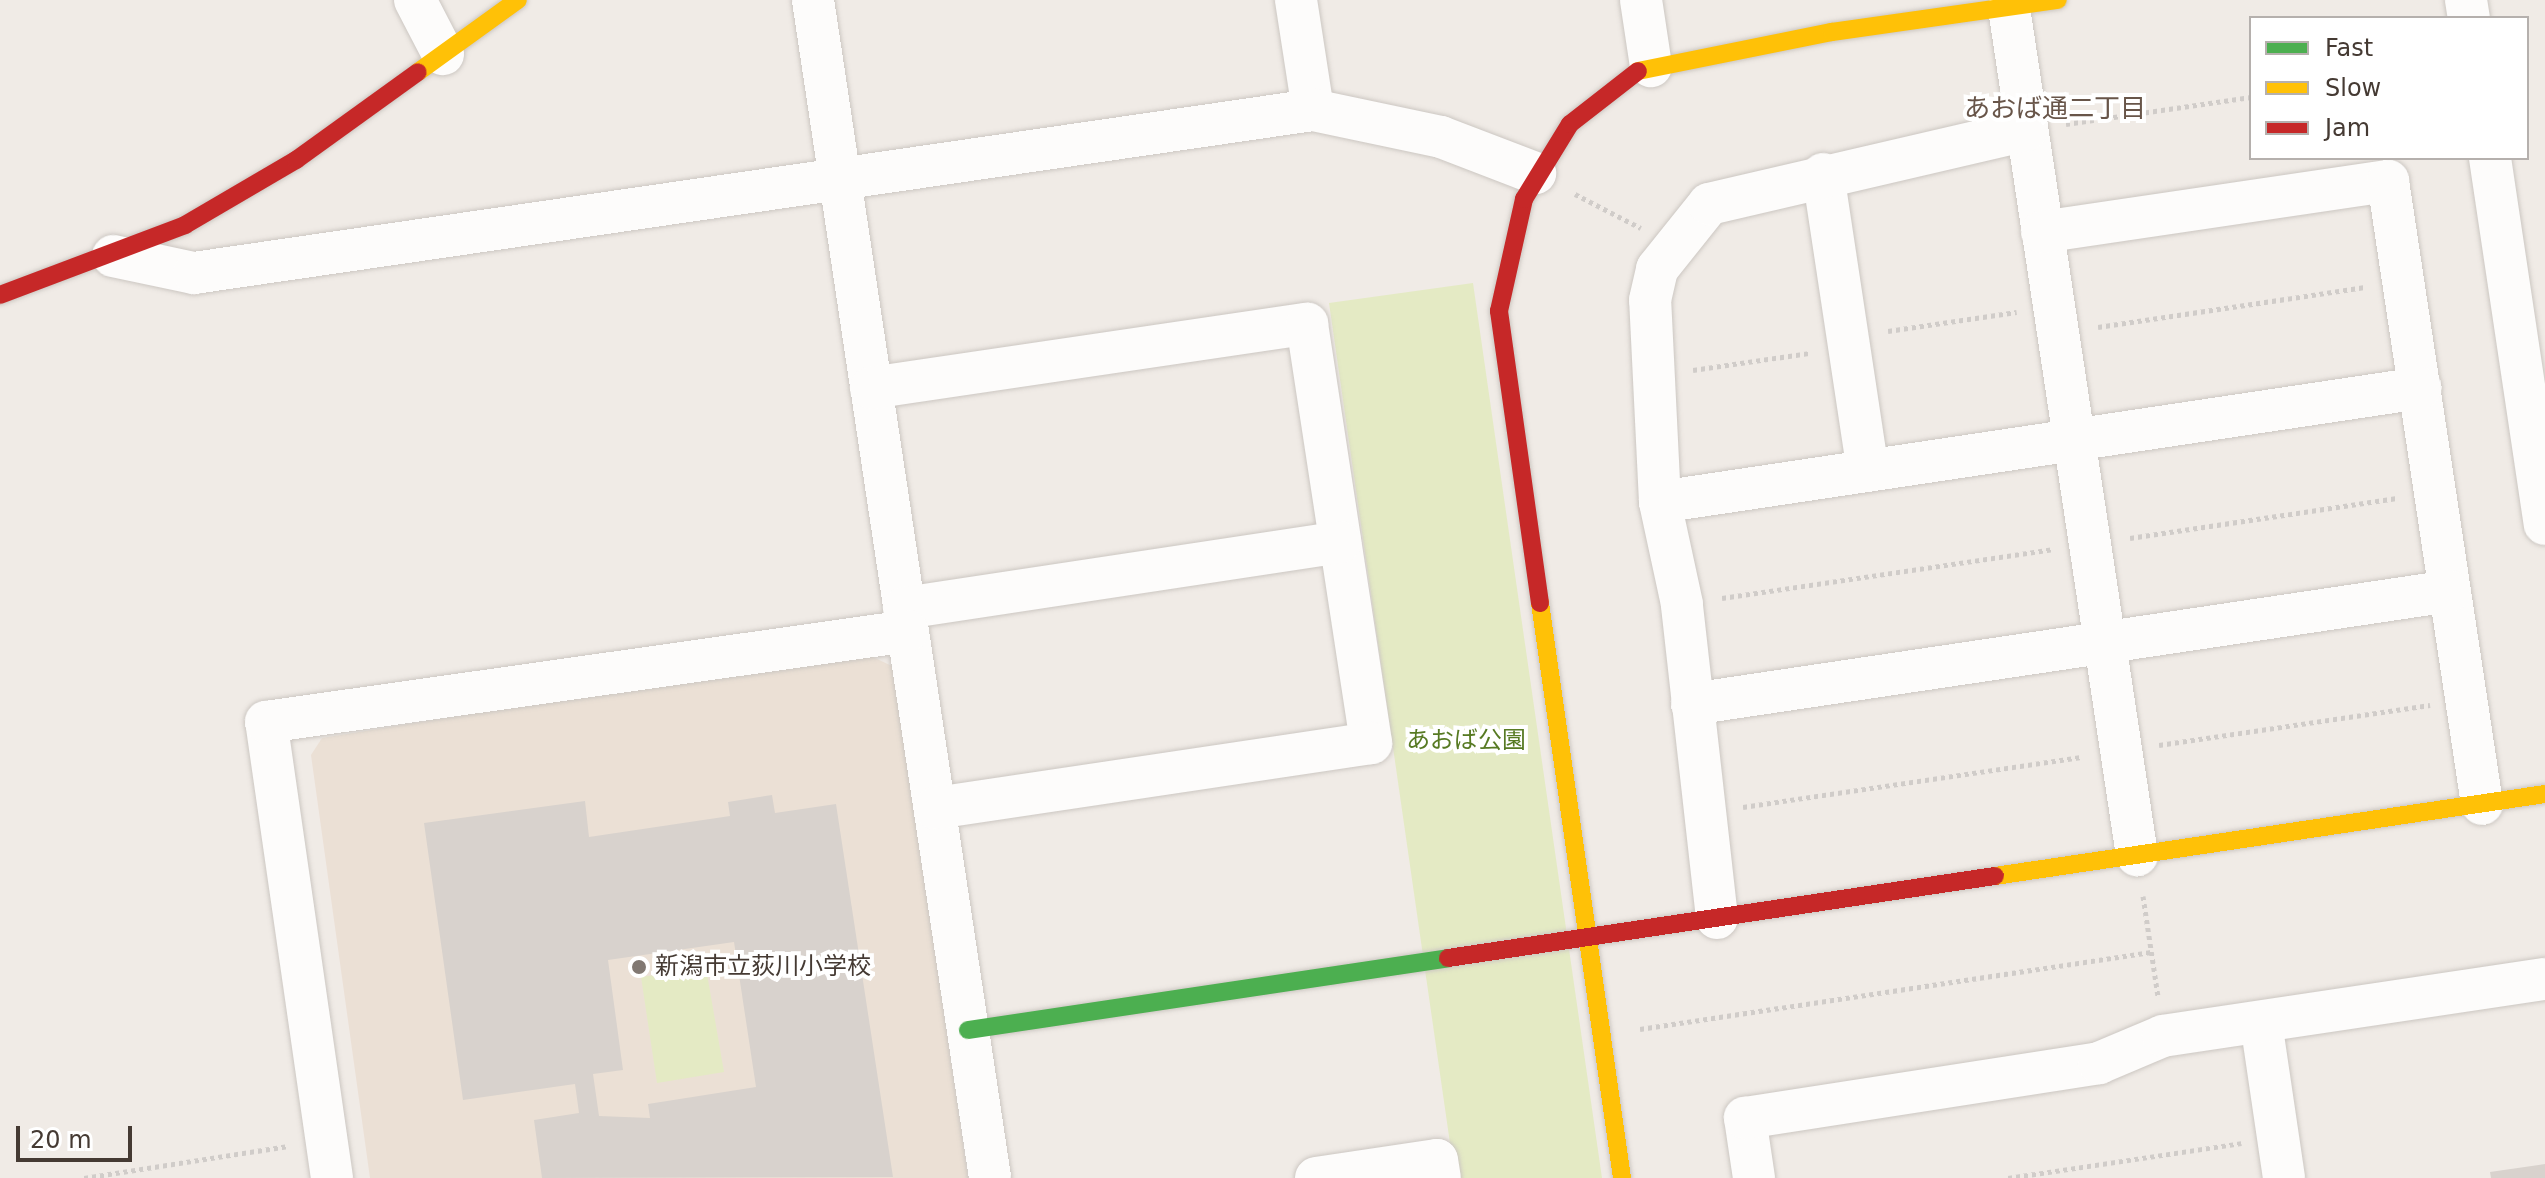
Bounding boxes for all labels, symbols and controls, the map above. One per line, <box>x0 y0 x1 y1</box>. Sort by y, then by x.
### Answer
legend <box>2249 16 2529 160</box>
text: Fast <box>2325 34 2373 62</box>
text: Slow <box>2325 74 2381 102</box>
district label: あおば通二丁目 <box>1964 93 2146 125</box>
text: Jam <box>2325 114 2370 142</box>
park label: あおば公園 <box>1406 727 1526 755</box>
place label: 新潟市立荻川小学校 <box>655 953 871 981</box>
marker: 新潟市立荻川小学校 <box>630 958 648 976</box>
scale bar <box>20 1110 136 1160</box>
text: 20 m <box>30 1126 92 1154</box>

